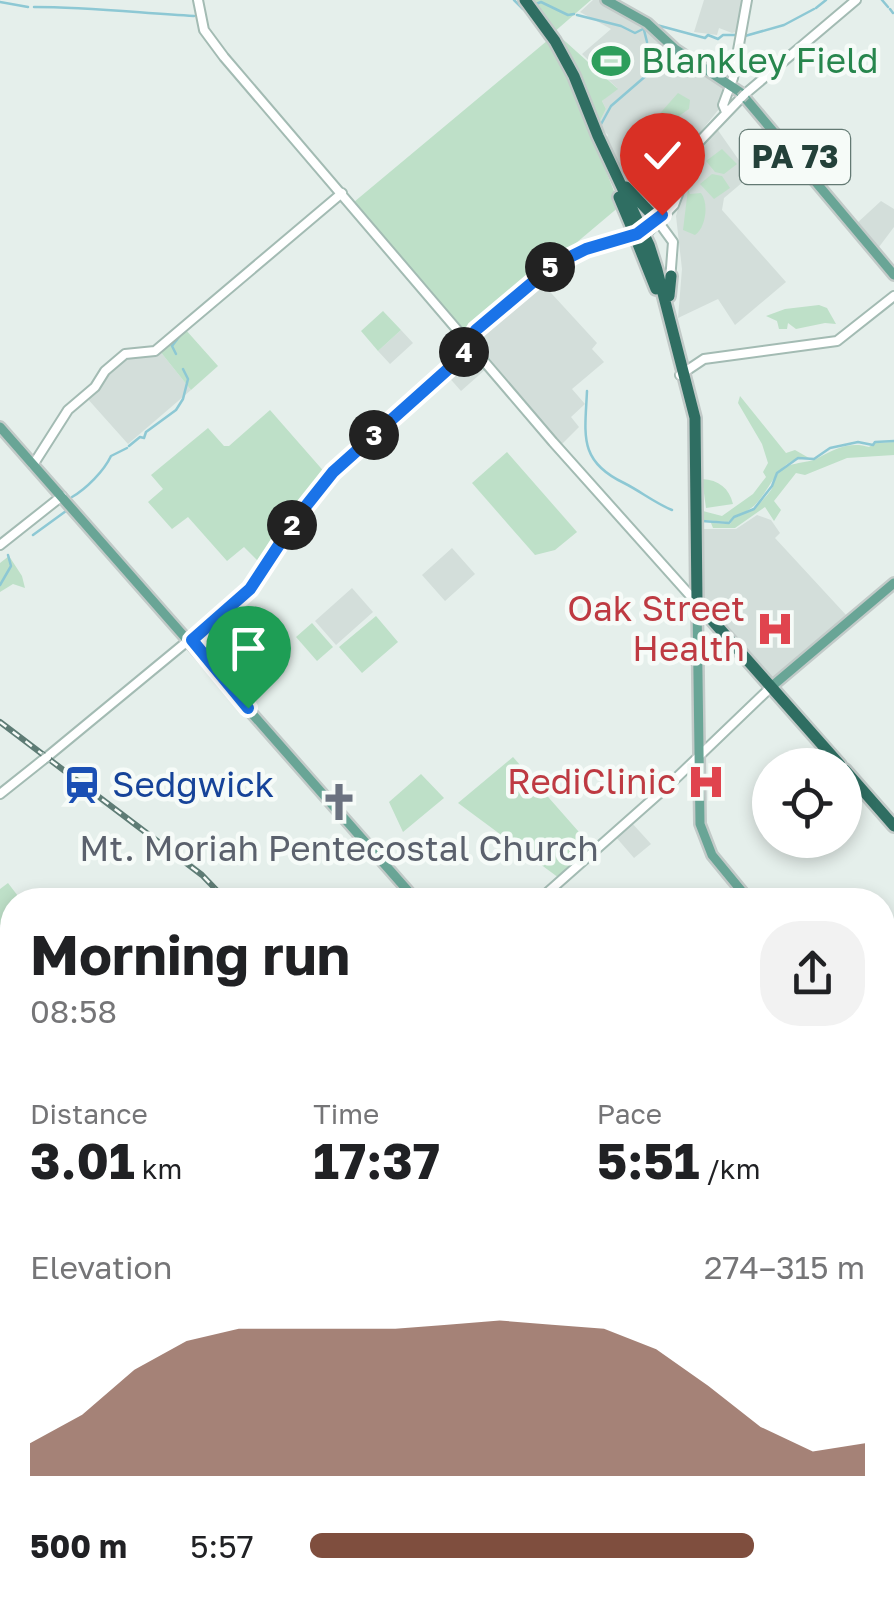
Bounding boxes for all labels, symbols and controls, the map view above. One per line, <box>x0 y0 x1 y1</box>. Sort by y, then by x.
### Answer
place label: Blankley Field <box>641 39 878 81</box>
sports icon: Blankley Field <box>590 40 632 82</box>
pin <box>620 113 705 216</box>
icon: check <box>635 128 690 183</box>
road number: PA 73 <box>740 130 850 184</box>
pin: 5 <box>525 242 575 292</box>
text: 5 <box>541 250 559 283</box>
pin: 4 <box>439 327 489 377</box>
text: 4 <box>455 335 473 368</box>
pin: 3 <box>349 410 399 460</box>
text: 3 <box>365 418 383 451</box>
pin: 2 <box>267 500 317 550</box>
text: 2 <box>283 508 301 541</box>
place label: Oak Street Health <box>567 587 745 669</box>
pin <box>206 606 291 709</box>
hospital icon: Oak Street Health <box>754 608 796 650</box>
icon: arrive <box>221 621 276 676</box>
map controls <box>752 748 862 858</box>
button: locate <box>752 748 862 858</box>
place label: RediClinic <box>507 760 676 802</box>
hospital icon: RediClinic <box>685 761 727 803</box>
place label: Sedgwick <box>112 763 274 805</box>
station icon: Sedgwick <box>61 764 103 806</box>
church icon: Mt. Moriah Pentecostal Church <box>318 781 360 823</box>
place label: Mt. Moriah Pentecostal Church <box>79 827 599 869</box>
text: Morning run <box>30 921 350 987</box>
button: share <box>760 921 865 1026</box>
text: 08:58 <box>30 992 117 1030</box>
text: Distance <box>30 1097 148 1130</box>
text: Time <box>313 1097 379 1130</box>
text: Pace <box>597 1097 662 1130</box>
text: 3.01 <box>30 1130 135 1190</box>
text: 17:37 <box>313 1130 440 1190</box>
text: 5:51 <box>597 1130 699 1190</box>
text: km <box>135 1152 182 1185</box>
text: /km <box>699 1152 760 1185</box>
text: Elevation <box>30 1248 172 1286</box>
text: 274–315 m <box>704 1248 865 1286</box>
text: 500 m <box>30 1527 127 1565</box>
text: 5:57 <box>190 1527 254 1565</box>

